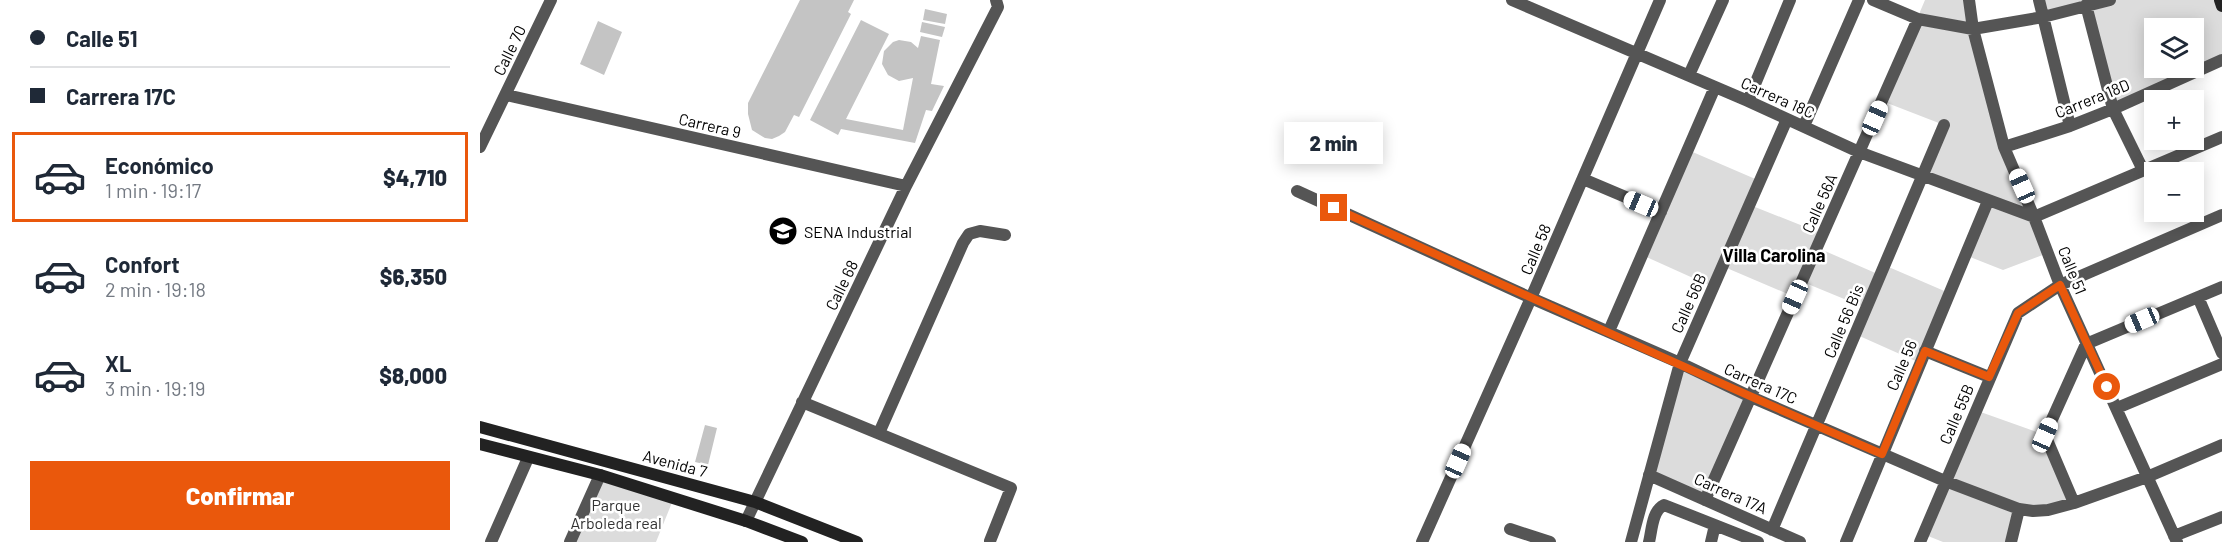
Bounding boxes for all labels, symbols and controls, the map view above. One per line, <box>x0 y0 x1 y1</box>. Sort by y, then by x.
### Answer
map controls <box>2144 18 2204 222</box>
button: layers <box>2144 18 2204 78</box>
street label: Calle 70 <box>489 22 529 78</box>
text: Calle 51 <box>66 25 137 51</box>
street label: Carrera 18C <box>1738 72 1818 122</box>
street label: Carrera 18D <box>2052 74 2132 122</box>
text: Carrera 17C <box>66 83 176 109</box>
button: + <box>2144 90 2204 150</box>
car <box>1859 98 1891 138</box>
street label: Carrera 9 <box>677 109 743 141</box>
callout: 2 min <box>1284 121 1384 163</box>
text: 2 min <box>1309 131 1358 155</box>
icon: car <box>33 150 87 204</box>
text: Económico <box>105 152 214 178</box>
button: − <box>2144 162 2204 222</box>
text: $4,710 <box>383 164 447 190</box>
car <box>2006 166 2038 206</box>
street label: Calle 56A <box>1797 170 1841 236</box>
text: 1 min · 19:17 <box>105 178 201 202</box>
car <box>1621 189 1661 219</box>
route end <box>1320 194 1347 221</box>
school or university icon: SENA Industrial <box>767 215 799 247</box>
street label: Calle 58 <box>1516 221 1554 277</box>
place label: SENA Industrial <box>804 222 912 241</box>
street label: Calle 51 <box>2055 243 2091 297</box>
district label: Villa Carolina <box>1722 244 1826 266</box>
icon: car <box>33 249 87 303</box>
text: Confort <box>105 251 180 277</box>
street label: Calle 68 <box>821 257 861 313</box>
text: $6,350 <box>380 263 447 289</box>
street label: Calle 56B <box>1666 270 1710 336</box>
text: 2 min · 19:18 <box>105 277 206 301</box>
car <box>1779 277 1811 317</box>
street label: Calle 56 Bis <box>1819 281 1867 361</box>
car <box>2122 305 2162 335</box>
street label: Calle 56 <box>1882 337 1920 393</box>
icon: car <box>33 348 87 402</box>
text: XL <box>105 350 131 376</box>
street label: Carrera 17C <box>1722 358 1800 408</box>
text: $8,000 <box>379 362 447 388</box>
route start <box>2093 373 2120 400</box>
text: 3 min · 19:19 <box>105 376 206 400</box>
street label: Calle 55B <box>1935 381 1977 447</box>
car <box>2029 415 2061 455</box>
car <box>1442 441 1474 481</box>
street label: Avenida 7 <box>641 445 710 481</box>
button: Confirmar <box>30 461 450 530</box>
street label: Carrera 17A <box>1692 468 1771 518</box>
park label: Parque Arboleda real <box>570 495 662 532</box>

